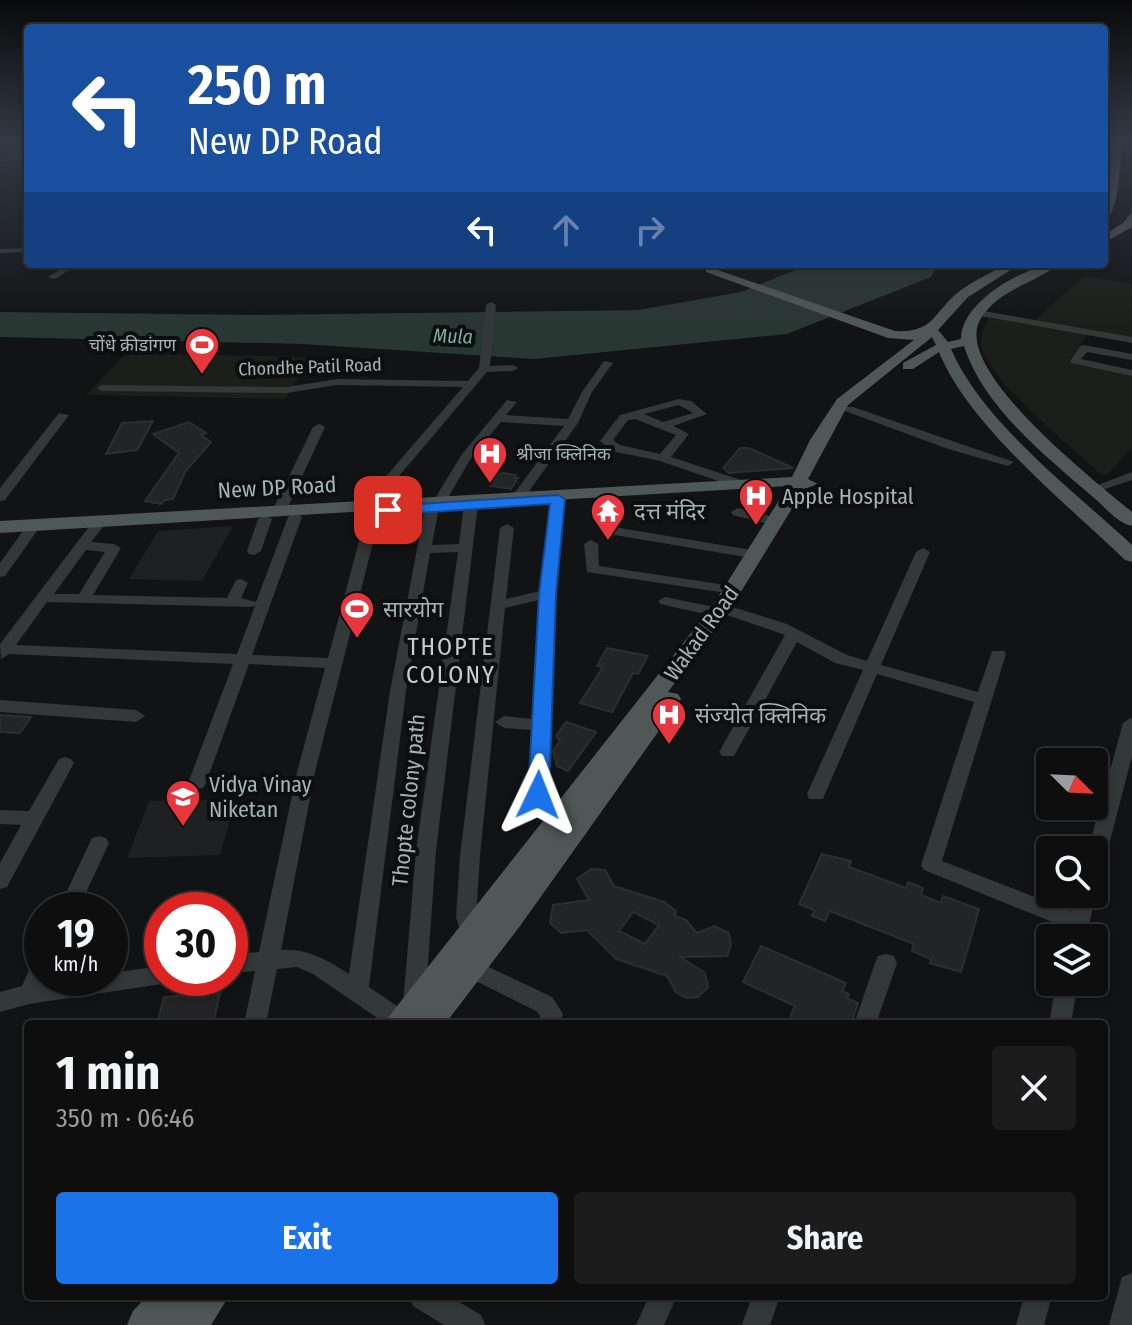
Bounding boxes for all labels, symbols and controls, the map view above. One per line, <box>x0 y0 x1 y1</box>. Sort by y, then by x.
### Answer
text: 250 m <box>188 52 326 119</box>
icon: left <box>56 56 160 160</box>
text: New DP Road <box>188 120 383 164</box>
icon: left <box>460 208 504 252</box>
icon: ahead <box>544 208 588 252</box>
icon: right <box>628 208 672 252</box>
water label: Mula <box>433 323 473 349</box>
sports icon: चोंधे क्रीडांगण <box>183 326 221 376</box>
place label: चोंधे क्रीडांगण <box>89 334 177 356</box>
street label: Chondhe Patil Road <box>238 353 382 381</box>
hospital icon: श्रीजा क्लिनिक <box>471 435 509 485</box>
place label: श्रीजा क्लिनिक <box>516 443 612 465</box>
street label: New DP Road <box>217 471 337 504</box>
pin <box>354 476 422 544</box>
hospital icon: Apple Hospital <box>737 477 775 527</box>
place label: Apple Hospital <box>782 483 914 510</box>
icon: arrive <box>366 488 410 532</box>
temple icon: दत्त मंदिर <box>589 492 627 542</box>
place label: दत्त मंदिर <box>634 498 707 525</box>
street label: Wakad Road <box>658 581 745 686</box>
sports icon: सारयोग <box>338 590 376 640</box>
place label: सारयोग <box>383 596 444 623</box>
district label: THOPTE COLONY <box>406 633 496 689</box>
hospital icon: संज्योत क्लिनिक <box>650 696 688 746</box>
place label: संज्योत क्लिनिक <box>695 702 827 729</box>
street label: Thopte colony path <box>386 712 431 888</box>
north arrow <box>1036 748 1108 820</box>
map controls <box>1036 748 1108 996</box>
position arrow <box>496 753 580 837</box>
place label: Vidya Vinay Niketan <box>209 771 312 823</box>
school or university icon: Vidya Vinay Niketan <box>164 778 202 828</box>
button: search <box>1036 836 1108 908</box>
speed limit sign: 30 <box>144 892 248 996</box>
text: 19 <box>57 910 95 958</box>
button: layers <box>1036 924 1108 996</box>
text: km/h <box>54 952 98 976</box>
text: 1 min <box>56 1044 161 1102</box>
button: close <box>992 1046 1076 1130</box>
text: 350 m · 06:46 <box>56 1103 194 1134</box>
button: Exit <box>56 1192 558 1284</box>
button: Share <box>574 1192 1076 1284</box>

